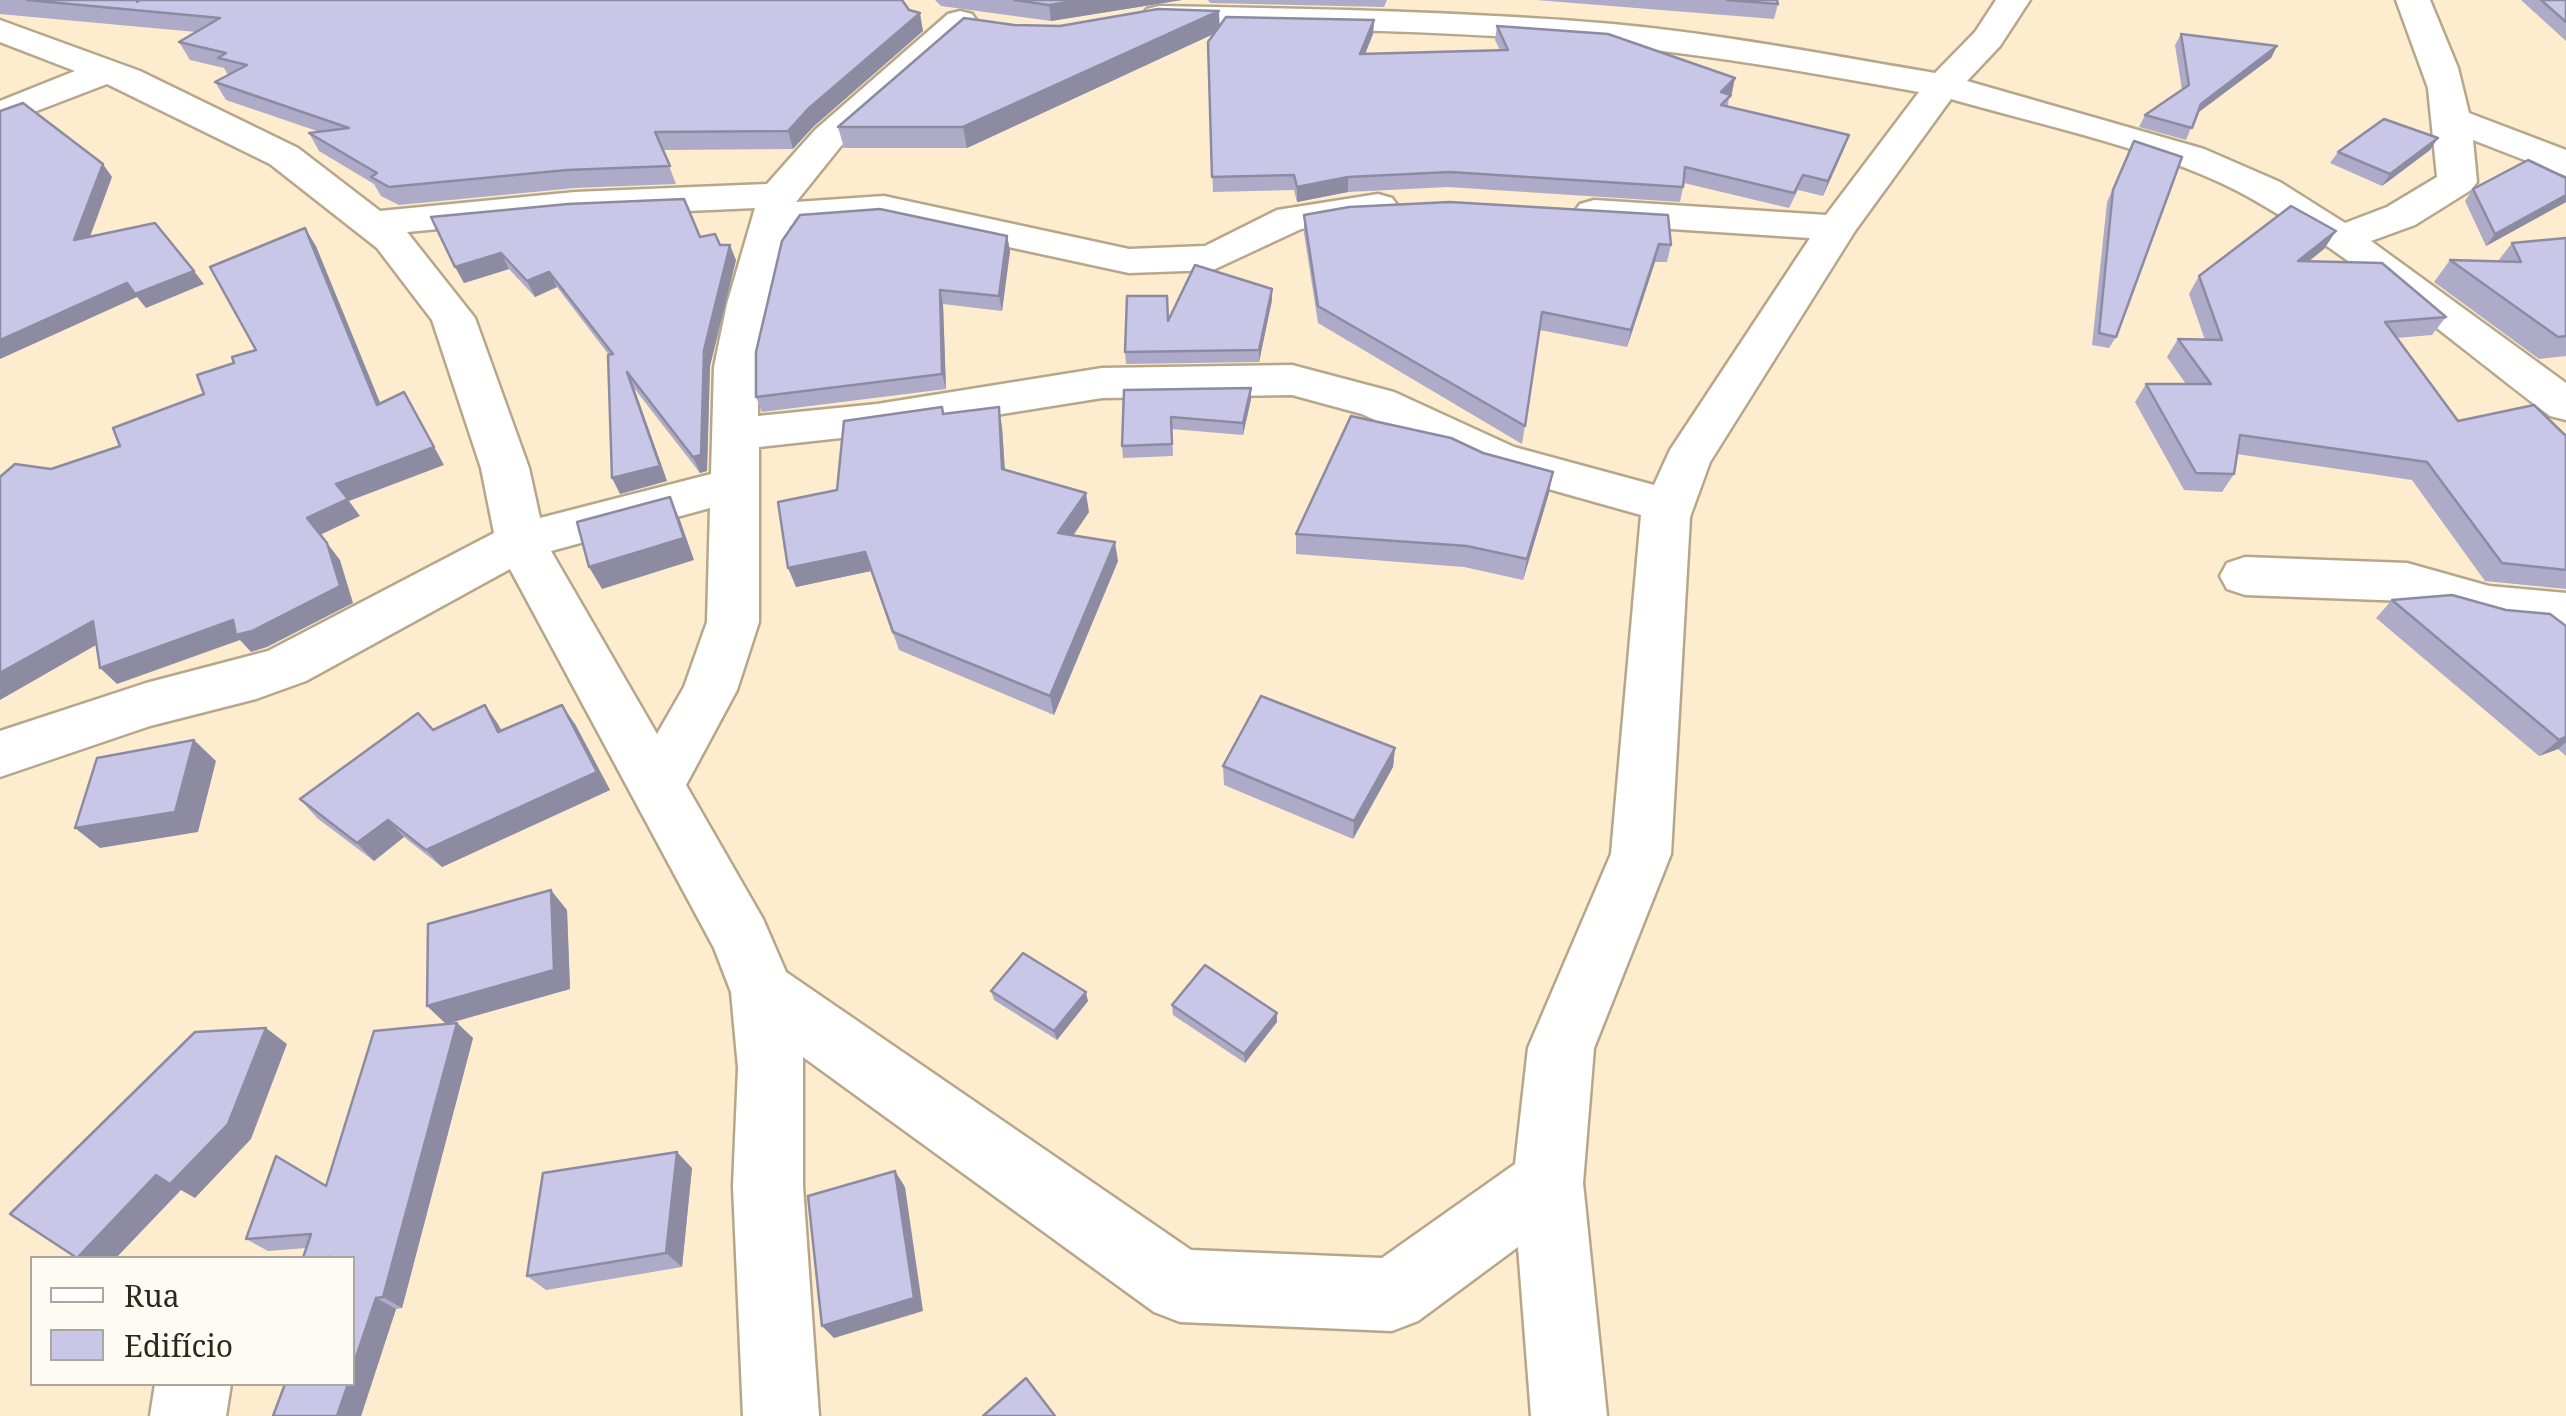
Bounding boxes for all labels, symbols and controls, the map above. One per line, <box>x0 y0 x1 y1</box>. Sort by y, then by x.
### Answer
legend <box>30 1256 355 1386</box>
text: Rua <box>124 1275 180 1316</box>
text: Edifício <box>124 1325 233 1366</box>

